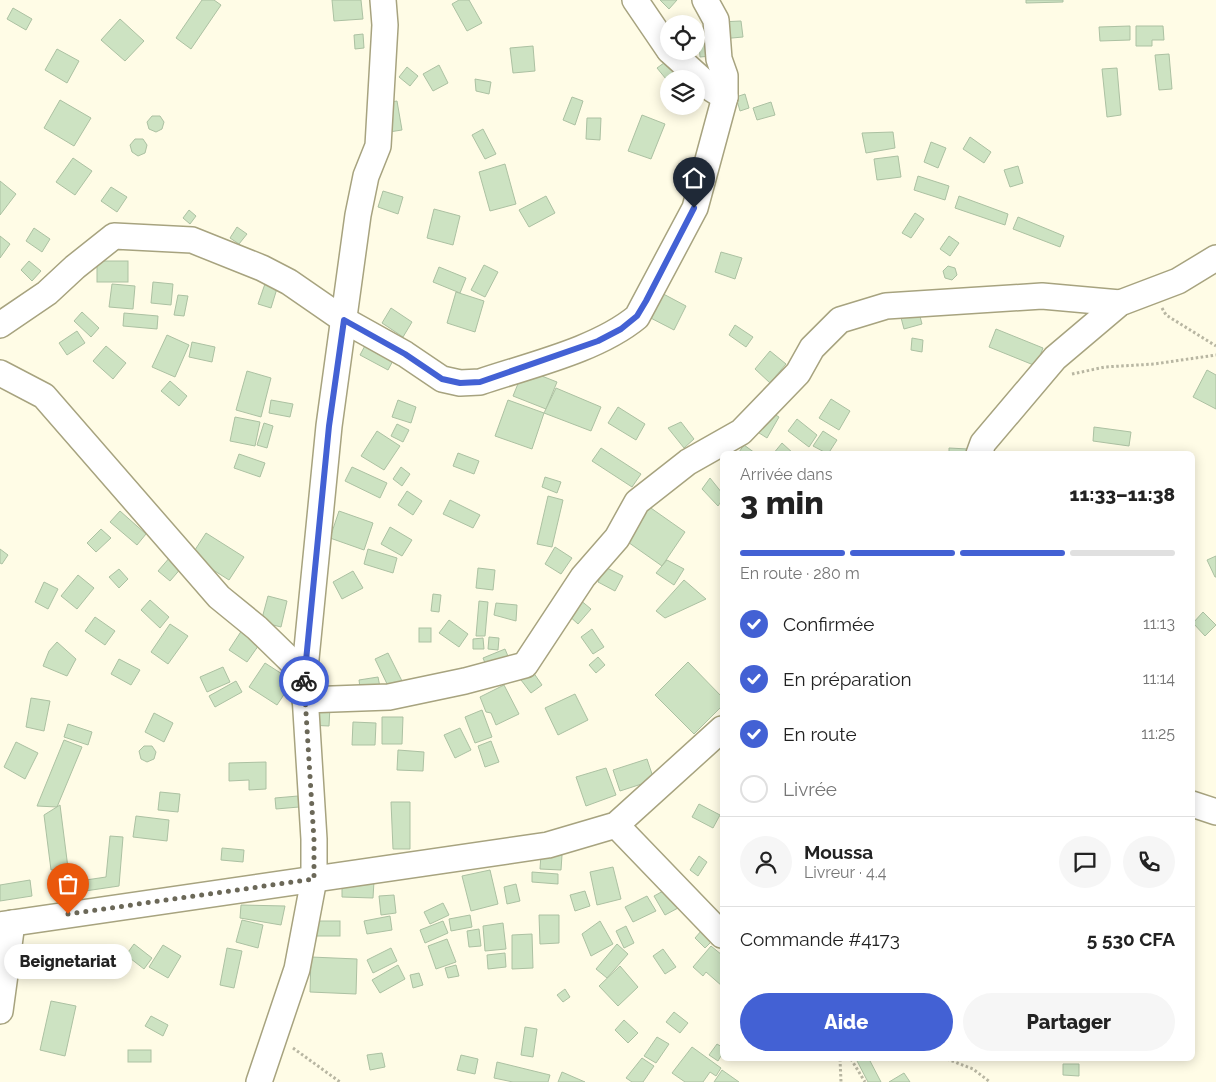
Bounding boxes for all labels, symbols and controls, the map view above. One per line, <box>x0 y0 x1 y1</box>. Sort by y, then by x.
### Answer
map controls <box>660 15 705 115</box>
button: locate <box>660 15 705 60</box>
button: layers <box>660 70 705 115</box>
pin <box>673 157 715 208</box>
icon: home <box>680 164 708 192</box>
text: Arrivée dans <box>740 465 832 484</box>
text: 11:33–11:38 <box>1070 483 1175 505</box>
text: 3 min <box>740 484 824 521</box>
text: En route · 280 m <box>740 564 860 583</box>
icon: check <box>740 610 768 638</box>
text: Confirmée <box>783 613 874 635</box>
text: 11:13 <box>1143 614 1175 633</box>
courier <box>279 656 329 706</box>
icon: check <box>740 665 768 693</box>
icon: bike <box>290 667 318 695</box>
text: En préparation <box>783 668 912 690</box>
text: 11:14 <box>1143 669 1175 688</box>
icon: check <box>740 720 768 748</box>
text: En route <box>783 723 857 745</box>
text: 11:25 <box>1141 724 1175 743</box>
text: Livrée <box>783 778 837 800</box>
button: person <box>740 836 792 888</box>
button: chat <box>1059 836 1111 888</box>
button: phone <box>1123 836 1175 888</box>
text: Moussa <box>804 841 873 863</box>
pin <box>47 863 89 914</box>
text: Livreur · 4.4 <box>804 863 887 882</box>
icon: bag <box>54 870 82 898</box>
text: Commande #4173 <box>740 928 900 950</box>
text: 5 530 CFA <box>1087 928 1175 950</box>
callout: Beignetariat <box>4 944 132 979</box>
text: Beignetariat <box>20 952 116 971</box>
button: Aide <box>740 993 953 1051</box>
button: Partager <box>963 993 1175 1051</box>

